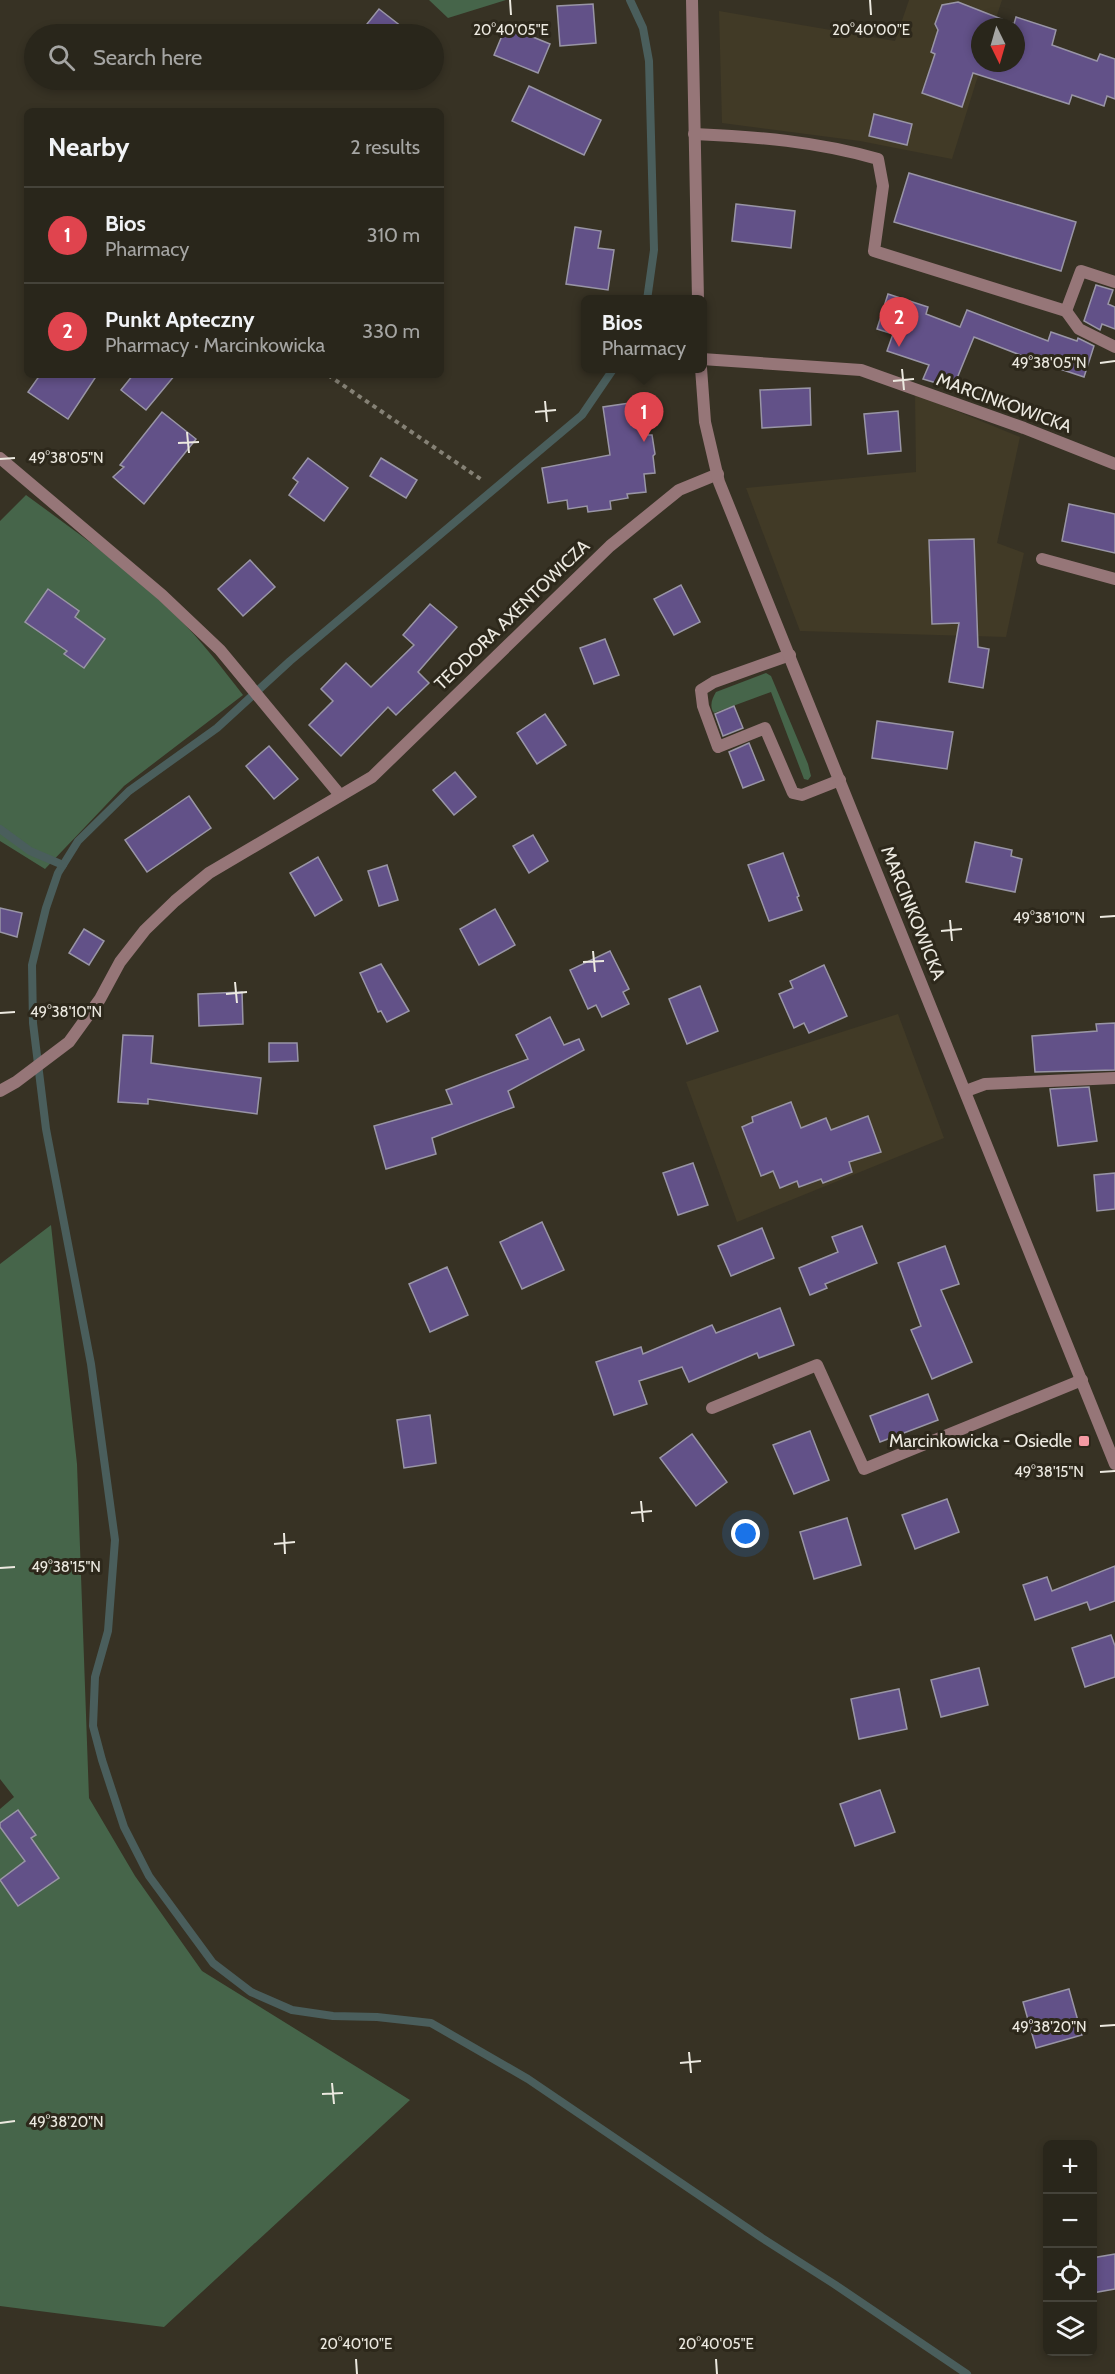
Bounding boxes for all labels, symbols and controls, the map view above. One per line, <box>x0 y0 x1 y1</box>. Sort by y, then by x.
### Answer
north arrow <box>971 18 1025 72</box>
text: 20°40'05"E <box>473 21 549 39</box>
text: 20°40'00"E <box>832 21 910 39</box>
search box <box>24 24 444 90</box>
icon: search <box>45 41 78 74</box>
text: Search here <box>93 44 202 71</box>
text: Nearby <box>48 131 129 163</box>
text: 2 results <box>350 135 420 159</box>
text: Bios <box>105 210 146 237</box>
text: 1 <box>64 223 71 247</box>
text: 310 m <box>367 223 420 247</box>
text: Pharmacy <box>105 237 189 261</box>
popup <box>581 295 707 373</box>
pin: 2 <box>880 298 918 347</box>
text: Punkt Apteczny <box>105 306 255 333</box>
text: Bios <box>602 309 643 336</box>
text: 2 <box>62 319 73 343</box>
text: 330 m <box>362 319 420 343</box>
text: Pharmacy · Marcinkowicka <box>105 333 325 357</box>
text: Pharmacy <box>602 336 686 360</box>
text: 49°38'05"N <box>1011 354 1087 372</box>
street label: MARCINKOWICKA <box>933 368 1075 438</box>
pin: 1 <box>624 392 664 442</box>
text: 49°38'05"N <box>28 449 104 467</box>
street label: TEODORA AXENTOWICZA <box>430 535 594 695</box>
street label: MARCINKOWICKA <box>876 843 950 983</box>
text: 49°38'10"N <box>1013 909 1085 927</box>
text: 49°38'10"N <box>30 1003 102 1021</box>
place label: Marcinkowicka - Osiedle <box>889 1430 1072 1452</box>
marker: Marcinkowicka - Osiedle <box>1077 1434 1091 1448</box>
text: 49°38'15"N <box>1014 1463 1084 1481</box>
your location <box>731 1519 760 1548</box>
text: 49°38'15"N <box>31 1558 101 1576</box>
text: 49°38'20"N <box>1011 2018 1087 2036</box>
text: 49°38'20"N <box>28 2113 104 2131</box>
map controls <box>1043 2140 1097 2356</box>
button: + <box>1043 2140 1097 2194</box>
button: − <box>1043 2194 1097 2248</box>
button: locate <box>1043 2248 1097 2302</box>
button: layers <box>1043 2302 1097 2356</box>
text: 20°40'10"E <box>320 2335 392 2353</box>
text: 20°40'05"E <box>678 2335 754 2353</box>

